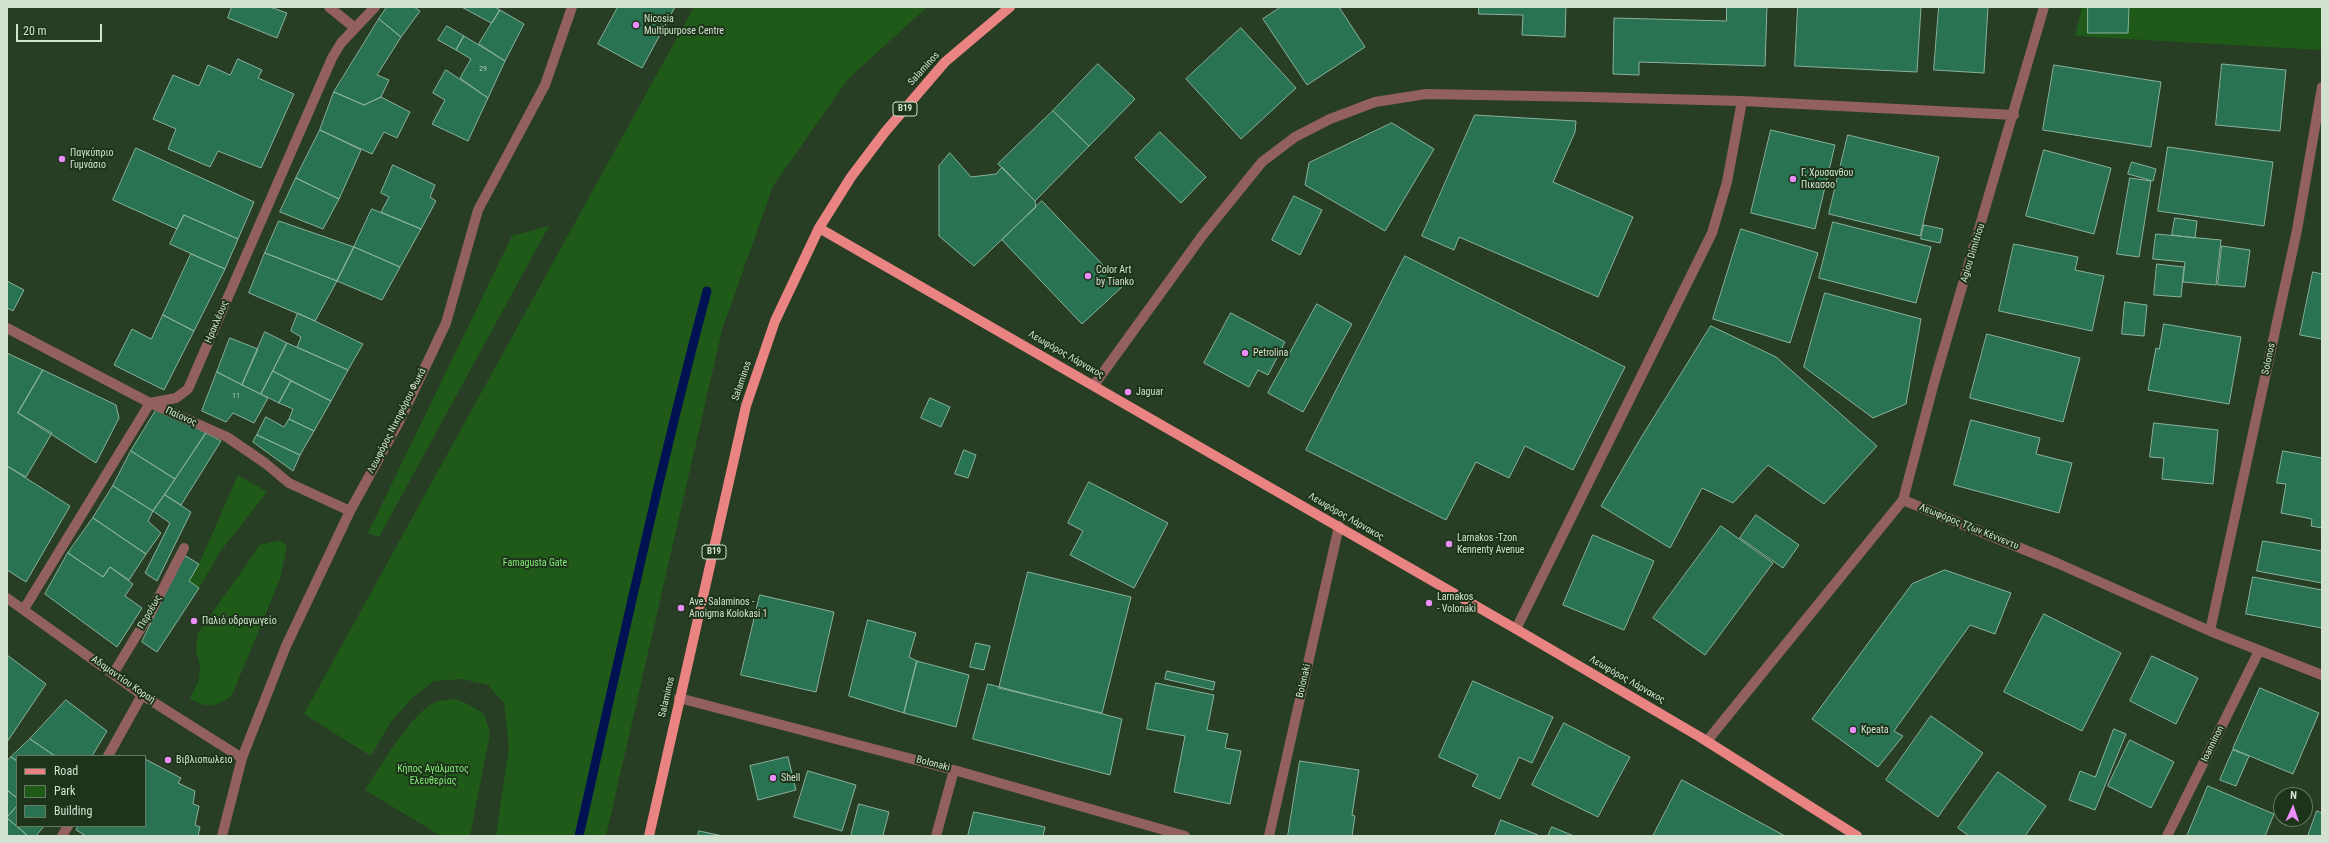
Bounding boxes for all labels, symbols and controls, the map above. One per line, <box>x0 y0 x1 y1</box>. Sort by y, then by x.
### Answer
place label: Nicosia Multipurpose Centre <box>644 13 724 36</box>
scale bar <box>18 16 104 42</box>
marker: Nicosia Multipurpose Centre <box>631 20 641 30</box>
text: 20 m <box>23 24 47 38</box>
street label: Salaminos <box>906 50 942 88</box>
house number: 29 <box>479 64 487 74</box>
road number: B19 <box>893 102 917 116</box>
place label: Παγκύπριο Γυμνάσιο <box>70 147 114 170</box>
marker: Παγκύπριο Γυμνάσιο <box>57 154 67 164</box>
place label: Γ. Χρυσανθου Πικασσο <box>1801 167 1853 190</box>
marker: Γ. Χρυσανθου Πικασσο <box>1788 174 1798 184</box>
street label: Agiou Dimitriou <box>1958 222 1988 284</box>
place label: Color Art by Tianko <box>1096 264 1134 288</box>
marker: Color Art by Tianko <box>1083 271 1093 281</box>
street label: Ηρακλέους <box>203 299 231 345</box>
street label: Λεωφόρος Λάρνακος <box>1026 329 1106 381</box>
street label: Solonos <box>2260 342 2278 376</box>
place label: Petrolina <box>1253 347 1288 359</box>
marker: Petrolina <box>1240 348 1250 358</box>
street label: Salaminos <box>730 360 754 402</box>
street label: Λεωφόρος Νικηφόρου Φωκά <box>365 366 429 476</box>
place label: Jaguar <box>1136 386 1163 398</box>
marker: Jaguar <box>1123 387 1133 397</box>
house number: 11 <box>232 391 240 401</box>
street label: Παίονος <box>163 405 199 429</box>
street label: Λεωφόρος Λάρνακος <box>1306 491 1386 543</box>
street label: Λεωφόρος Τζων Κέννεντυ <box>1917 502 2021 552</box>
place label: Larnakos -Tzon Kennenty Avenue <box>1457 532 1524 556</box>
marker: Larnakos -Tzon Kennenty Avenue <box>1444 539 1454 549</box>
road number: B19 <box>702 545 726 559</box>
park label: Famagusta Gate <box>503 557 567 569</box>
place label: Larnakos - Volonaki <box>1437 591 1476 614</box>
street label: Περσέως <box>135 593 165 631</box>
place label: Ave. Salaminos - Anoigma Kolokasi 1 <box>689 596 768 620</box>
marker: Larnakos - Volonaki <box>1424 598 1434 608</box>
marker: Ave. Salaminos - Anoigma Kolokasi 1 <box>676 603 686 613</box>
place label: Παλιό υδραγωγείο <box>202 615 277 627</box>
marker: Παλιό υδραγωγείο <box>189 616 199 626</box>
street label: Αδαμαντίου Κοραή <box>89 654 157 706</box>
street label: Λεωφόρος Λάρνακος <box>1587 654 1667 706</box>
street label: Bolonaki <box>1294 663 1314 699</box>
street label: Salaminos <box>657 676 677 718</box>
place label: Kpeata <box>1861 724 1888 736</box>
street label: Ioanninon <box>2199 724 2227 764</box>
marker: Kpeata <box>1848 725 1858 735</box>
place label: Βιβλιοπωλειο <box>176 754 232 766</box>
street label: Bolonaki <box>915 754 951 774</box>
legend <box>16 755 146 827</box>
marker: Βιβλιοπωλειο <box>163 755 173 765</box>
park label: Κήπος Αγάλματος Ελευθερίας <box>397 763 469 786</box>
text: Road <box>54 764 78 778</box>
place label: Shell <box>781 772 800 784</box>
marker: Shell <box>768 773 778 783</box>
text: Park <box>54 784 75 798</box>
north arrow <box>2273 787 2313 827</box>
text: N <box>2290 789 2297 802</box>
text: Building <box>54 804 92 818</box>

